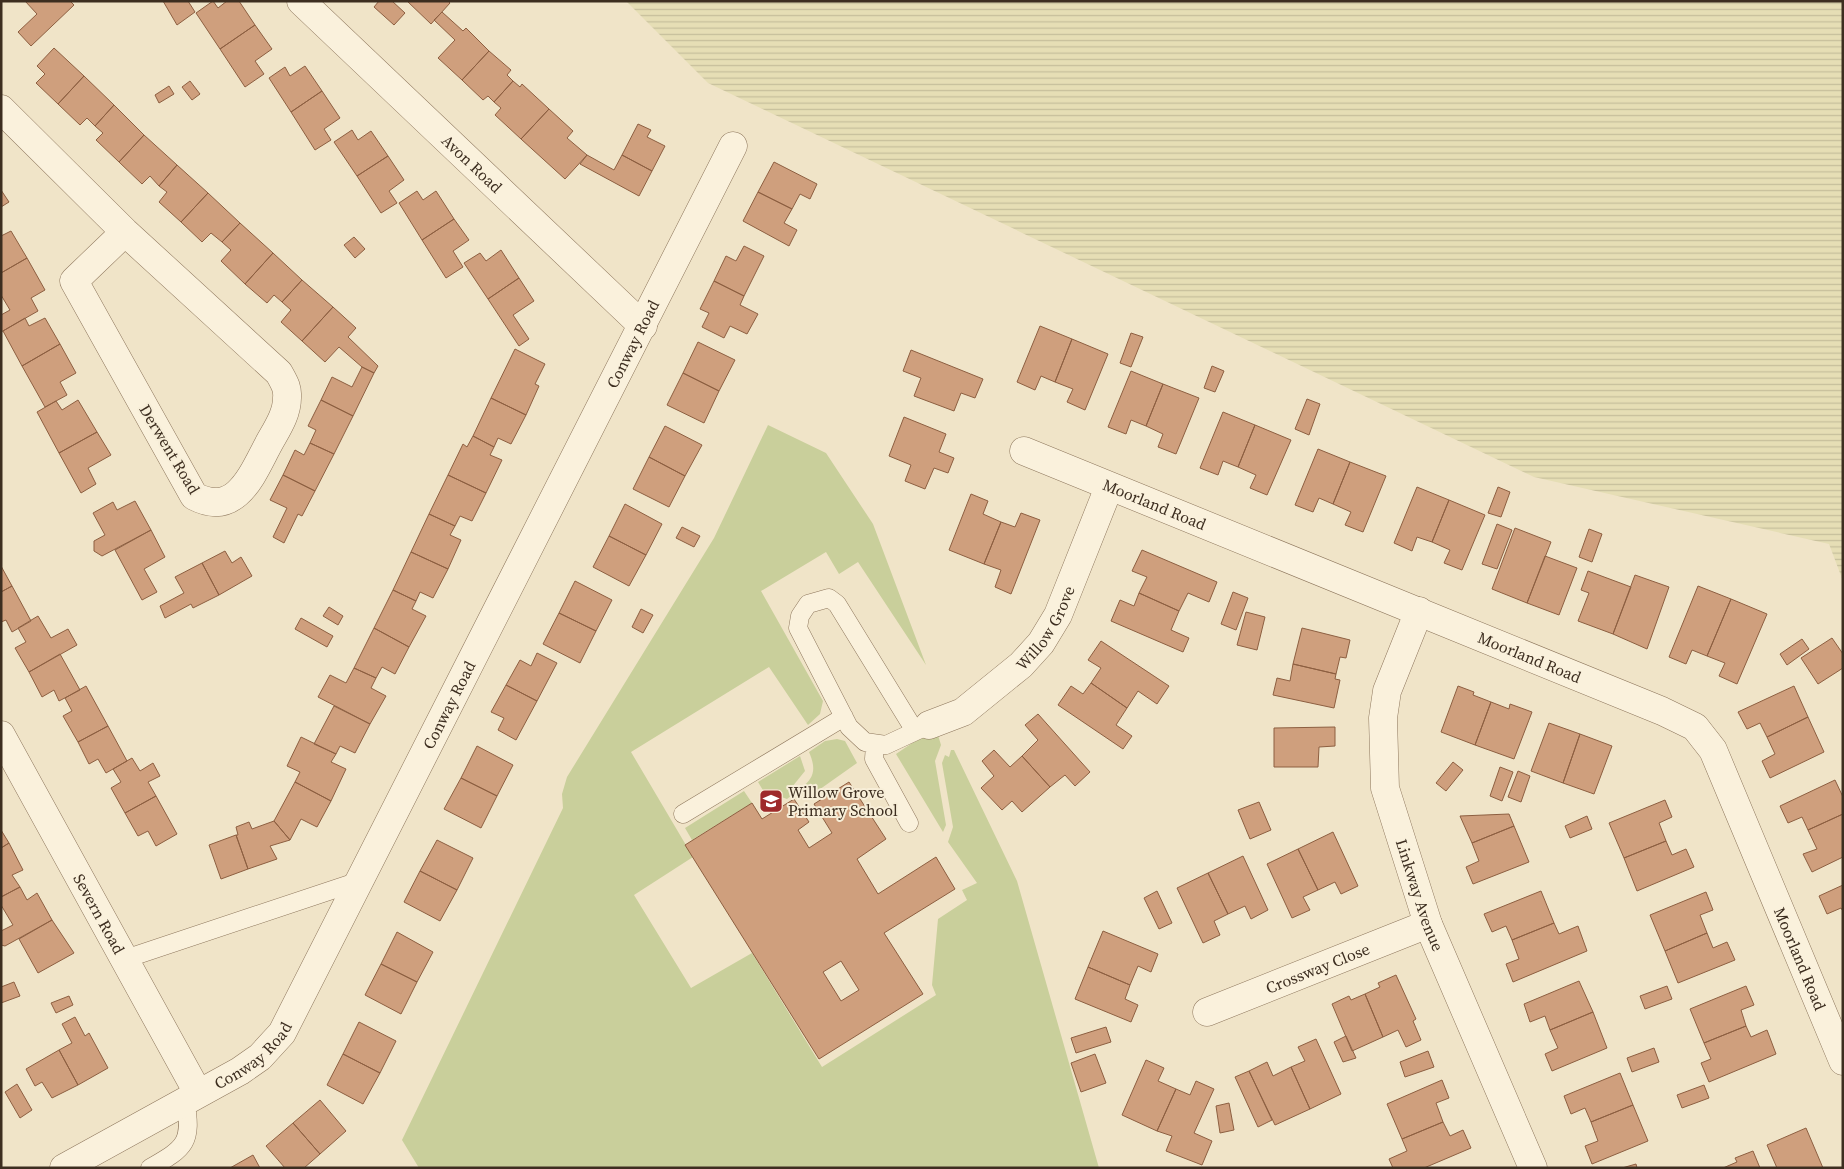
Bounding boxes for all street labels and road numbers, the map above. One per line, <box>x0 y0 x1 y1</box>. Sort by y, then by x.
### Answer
street label: Avon Road <box>437 129 507 198</box>
street label: Conway Road <box>601 296 664 392</box>
street label: Derwent Road <box>134 400 206 498</box>
street label: Moorland Road <box>1100 473 1210 535</box>
street label: Willow Grove <box>1011 582 1080 675</box>
street label: Moorland Road <box>1475 626 1585 688</box>
street label: Conway Road <box>417 657 480 753</box>
street label: Linkway Avenue <box>1391 836 1449 955</box>
street label: Severn Road <box>68 870 130 958</box>
street label: Moorland Road <box>1769 904 1832 1014</box>
street label: Crossway Close <box>1262 937 1373 999</box>
street label: Conway Road <box>210 1018 297 1094</box>

